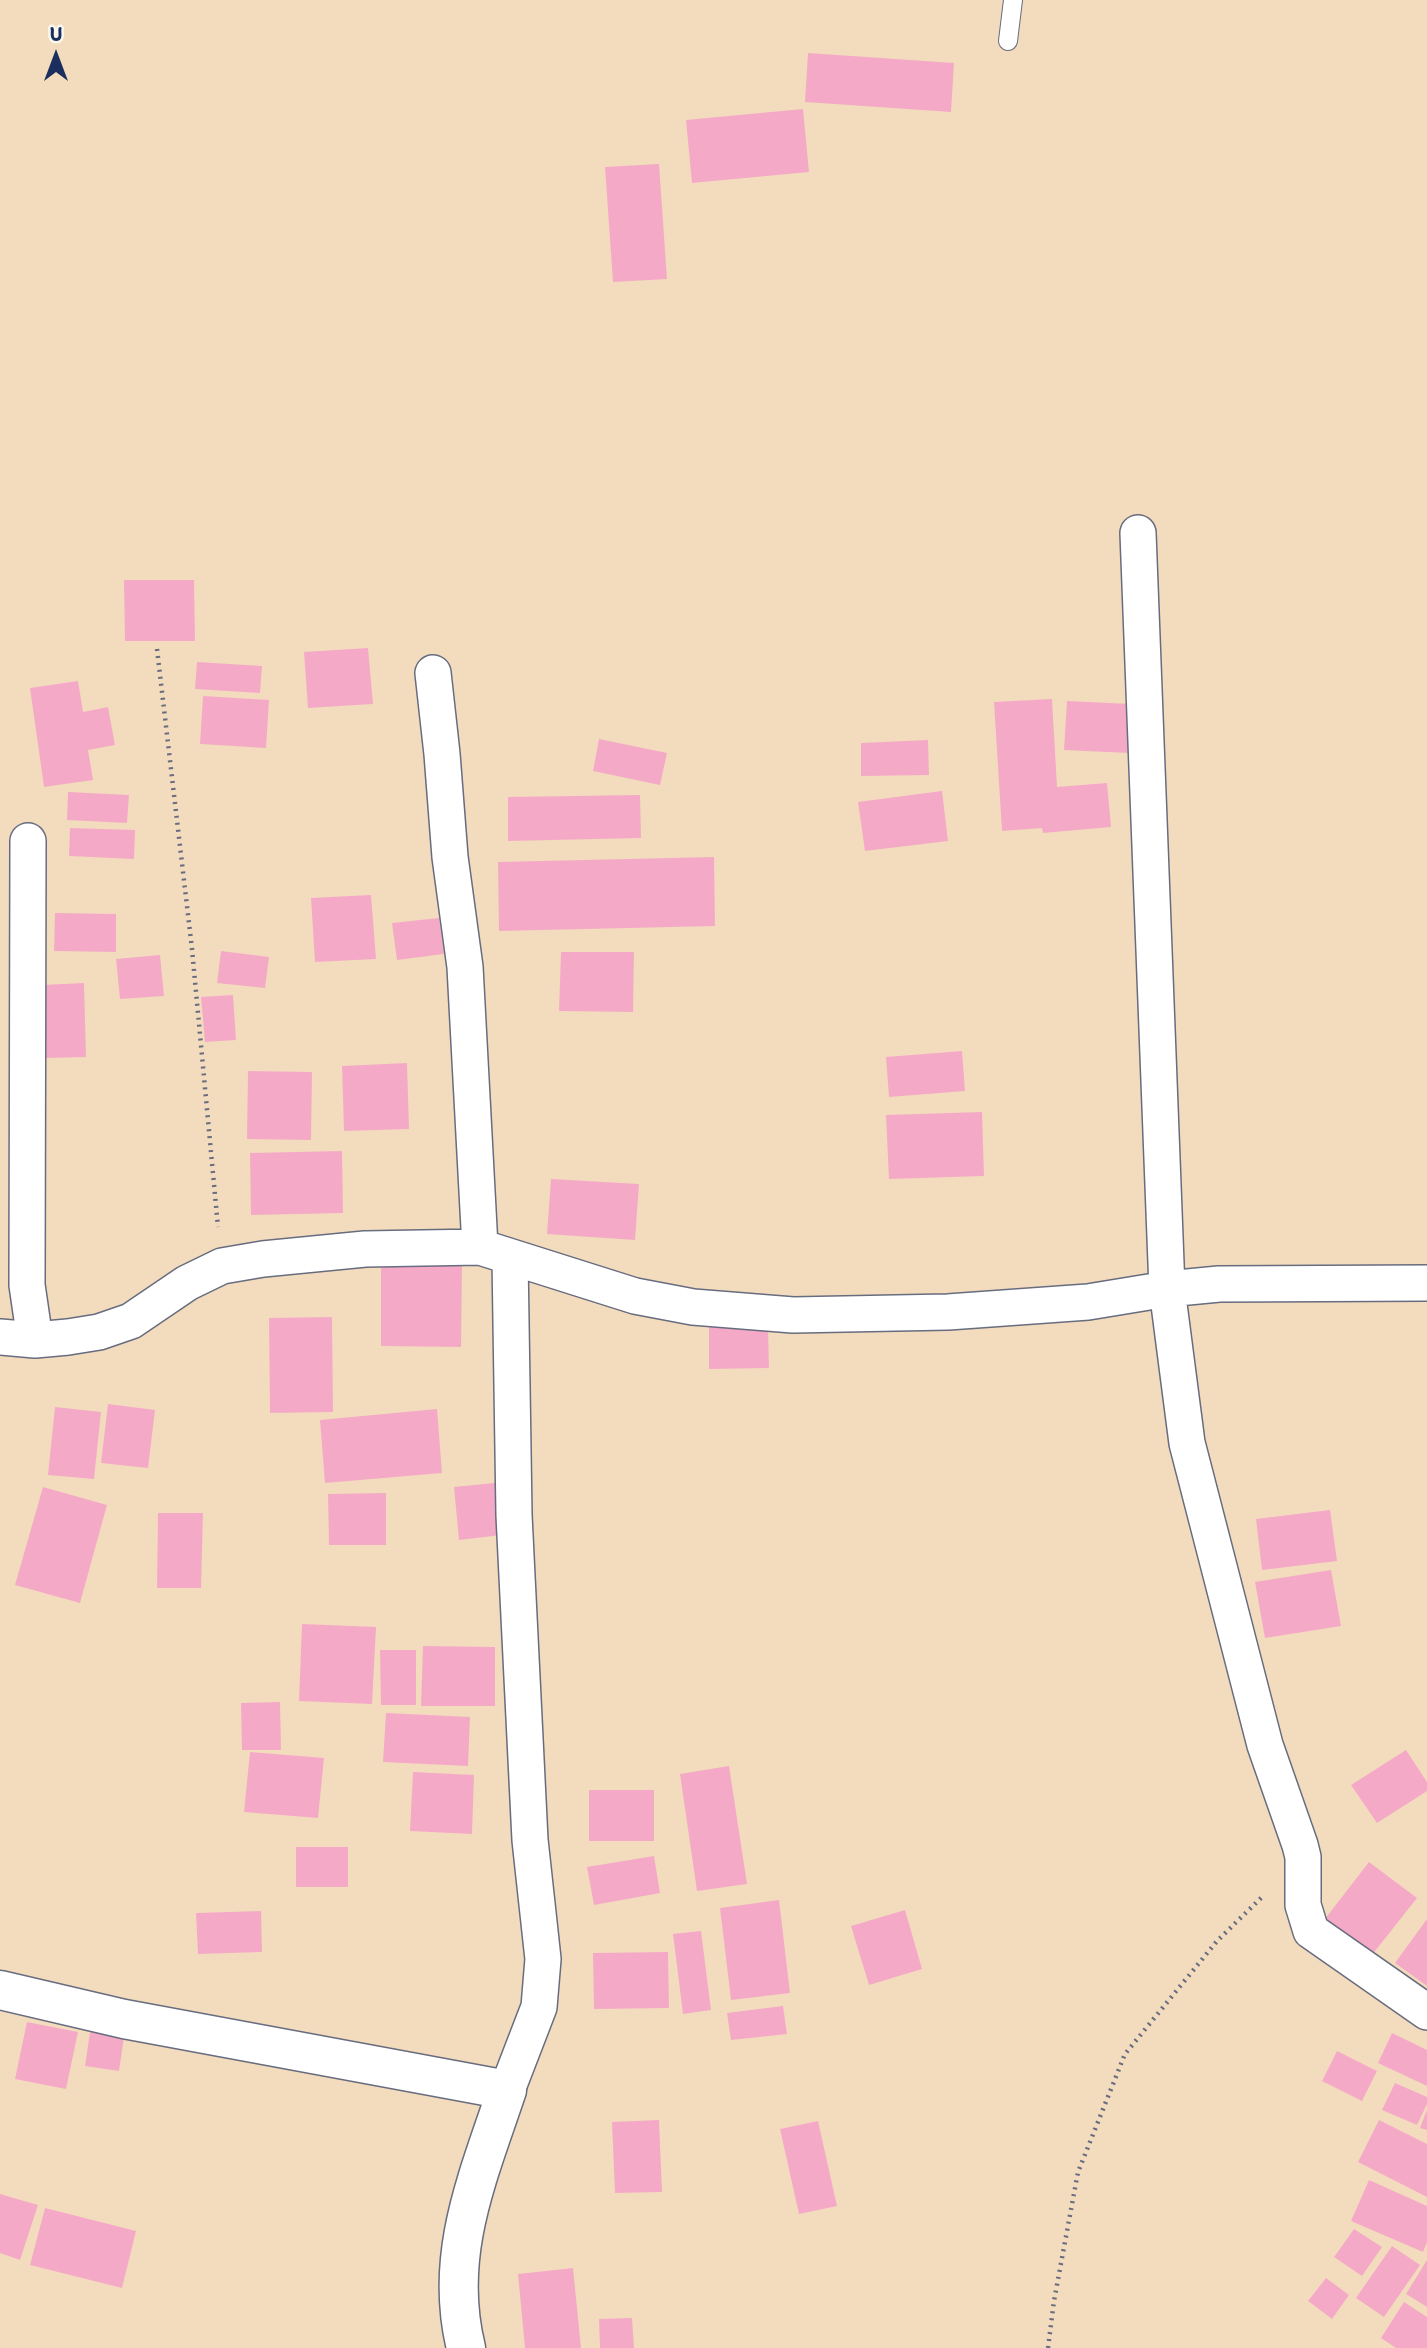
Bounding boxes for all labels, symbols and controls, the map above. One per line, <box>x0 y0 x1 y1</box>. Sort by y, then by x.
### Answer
north arrow <box>21 21 91 91</box>
text: U <box>50 22 63 47</box>

